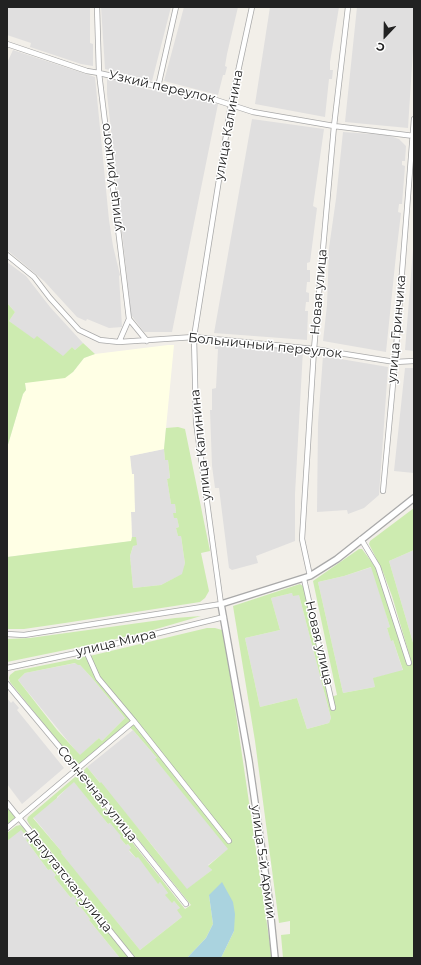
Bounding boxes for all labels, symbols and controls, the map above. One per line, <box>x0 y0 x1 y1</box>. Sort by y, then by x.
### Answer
north arrow <box>365 16 405 56</box>
text: С <box>374 39 387 55</box>
street label: Узкий переулок <box>107 67 217 107</box>
street label: улица Калинина <box>212 69 246 181</box>
street label: улица Урицкого <box>98 122 126 232</box>
street label: Новая улица <box>307 248 331 336</box>
street label: улица Гринчика <box>385 274 409 384</box>
street label: Больничный переулок <box>187 330 343 362</box>
street label: улица Калинина <box>187 389 215 501</box>
street label: Новая улица <box>302 599 336 687</box>
street label: улица Мира <box>74 626 158 660</box>
street label: Солнечная улица <box>54 743 140 845</box>
street label: улица 5-й Армии <box>247 804 279 920</box>
street label: Депутатская улица <box>23 826 115 936</box>

